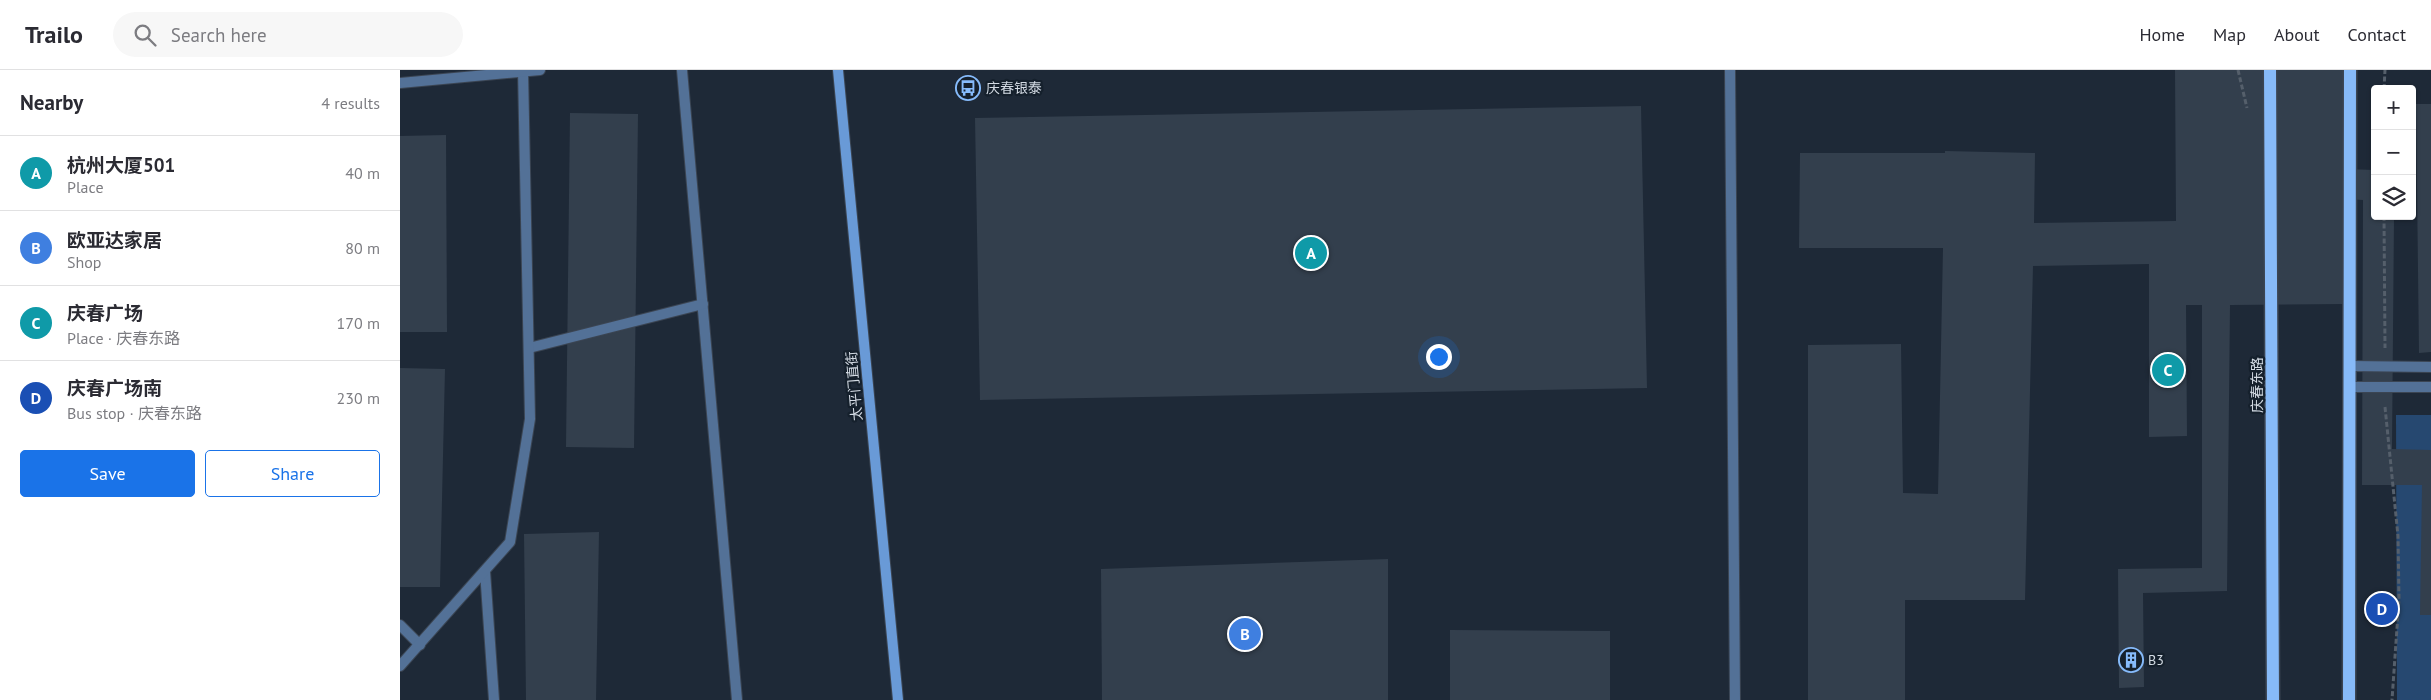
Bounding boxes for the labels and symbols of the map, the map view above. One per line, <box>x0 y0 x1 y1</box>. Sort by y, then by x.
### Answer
bus stop icon: 庆春银泰 <box>955 75 981 101</box>
place label: 庆春银泰 <box>986 79 1042 97</box>
pin: A <box>1295 234 1327 272</box>
your location <box>1426 344 1452 370</box>
street label: 太平门直街 <box>842 350 866 422</box>
pin: C <box>2152 351 2184 389</box>
street label: 庆春东路 <box>2248 357 2266 413</box>
pin: D <box>2366 590 2398 628</box>
pin: B <box>1229 615 1261 653</box>
building icon: B3 <box>2118 647 2144 673</box>
place label: B3 <box>2148 651 2164 669</box>

